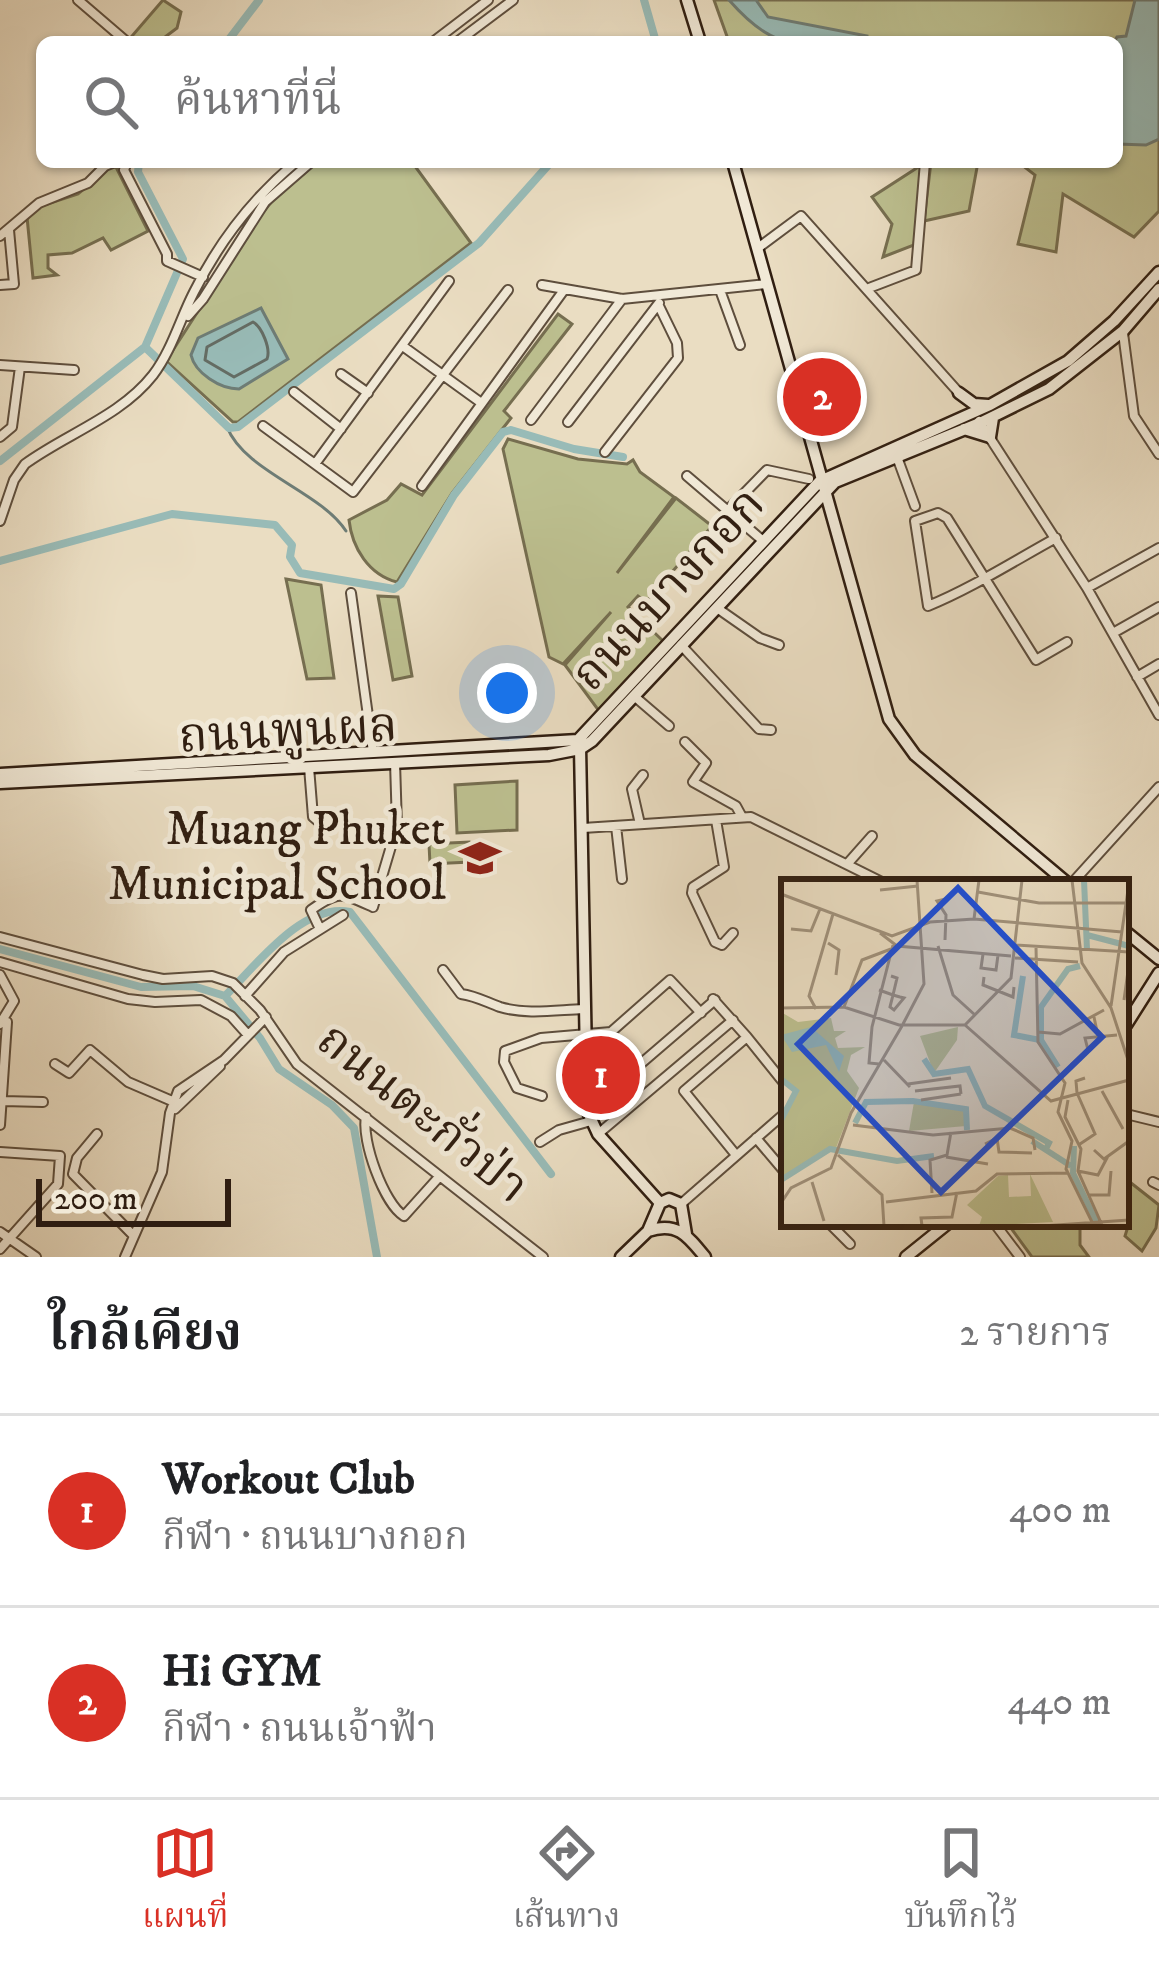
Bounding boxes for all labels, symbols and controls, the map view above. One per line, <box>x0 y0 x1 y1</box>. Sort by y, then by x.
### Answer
search box <box>36 36 1123 168</box>
icon: search <box>78 69 144 135</box>
text: ค้นหาที่นี่ <box>174 73 342 129</box>
pin: 2 <box>783 352 861 442</box>
street label: ถนนบางกอก <box>559 476 779 704</box>
your location <box>477 663 537 723</box>
street label: ถนนพูนผล <box>177 696 399 768</box>
place label: Muang Phuket Municipal School <box>108 800 447 915</box>
school or university icon: Muang Phuket Municipal School <box>457 835 503 881</box>
inset map <box>781 879 1129 1227</box>
street label: ถนนตะกั่วป่า <box>304 1005 544 1217</box>
pin: 1 <box>562 1030 640 1120</box>
scale bar <box>36 1173 231 1226</box>
text: 200 m <box>54 1179 138 1220</box>
text: ใกล้เคียง <box>48 1302 242 1366</box>
text: 2 รายการ <box>959 1309 1111 1358</box>
text: Workout Club <box>162 1452 415 1508</box>
text: 1 <box>80 1486 94 1535</box>
text: 400 m <box>1009 1486 1111 1535</box>
text: กีฬา · ถนนบางกอก <box>162 1513 468 1562</box>
text: Hi GYM <box>162 1644 322 1700</box>
text: 2 <box>77 1678 97 1727</box>
text: 440 m <box>1007 1678 1111 1727</box>
text: กีฬา · ถนนเจ้าฟ้า <box>162 1705 437 1754</box>
tab: แผนที่ <box>142 1820 229 1945</box>
tab: เส้นทาง <box>513 1820 620 1945</box>
tab: บันทึกไว้ <box>904 1820 1017 1945</box>

